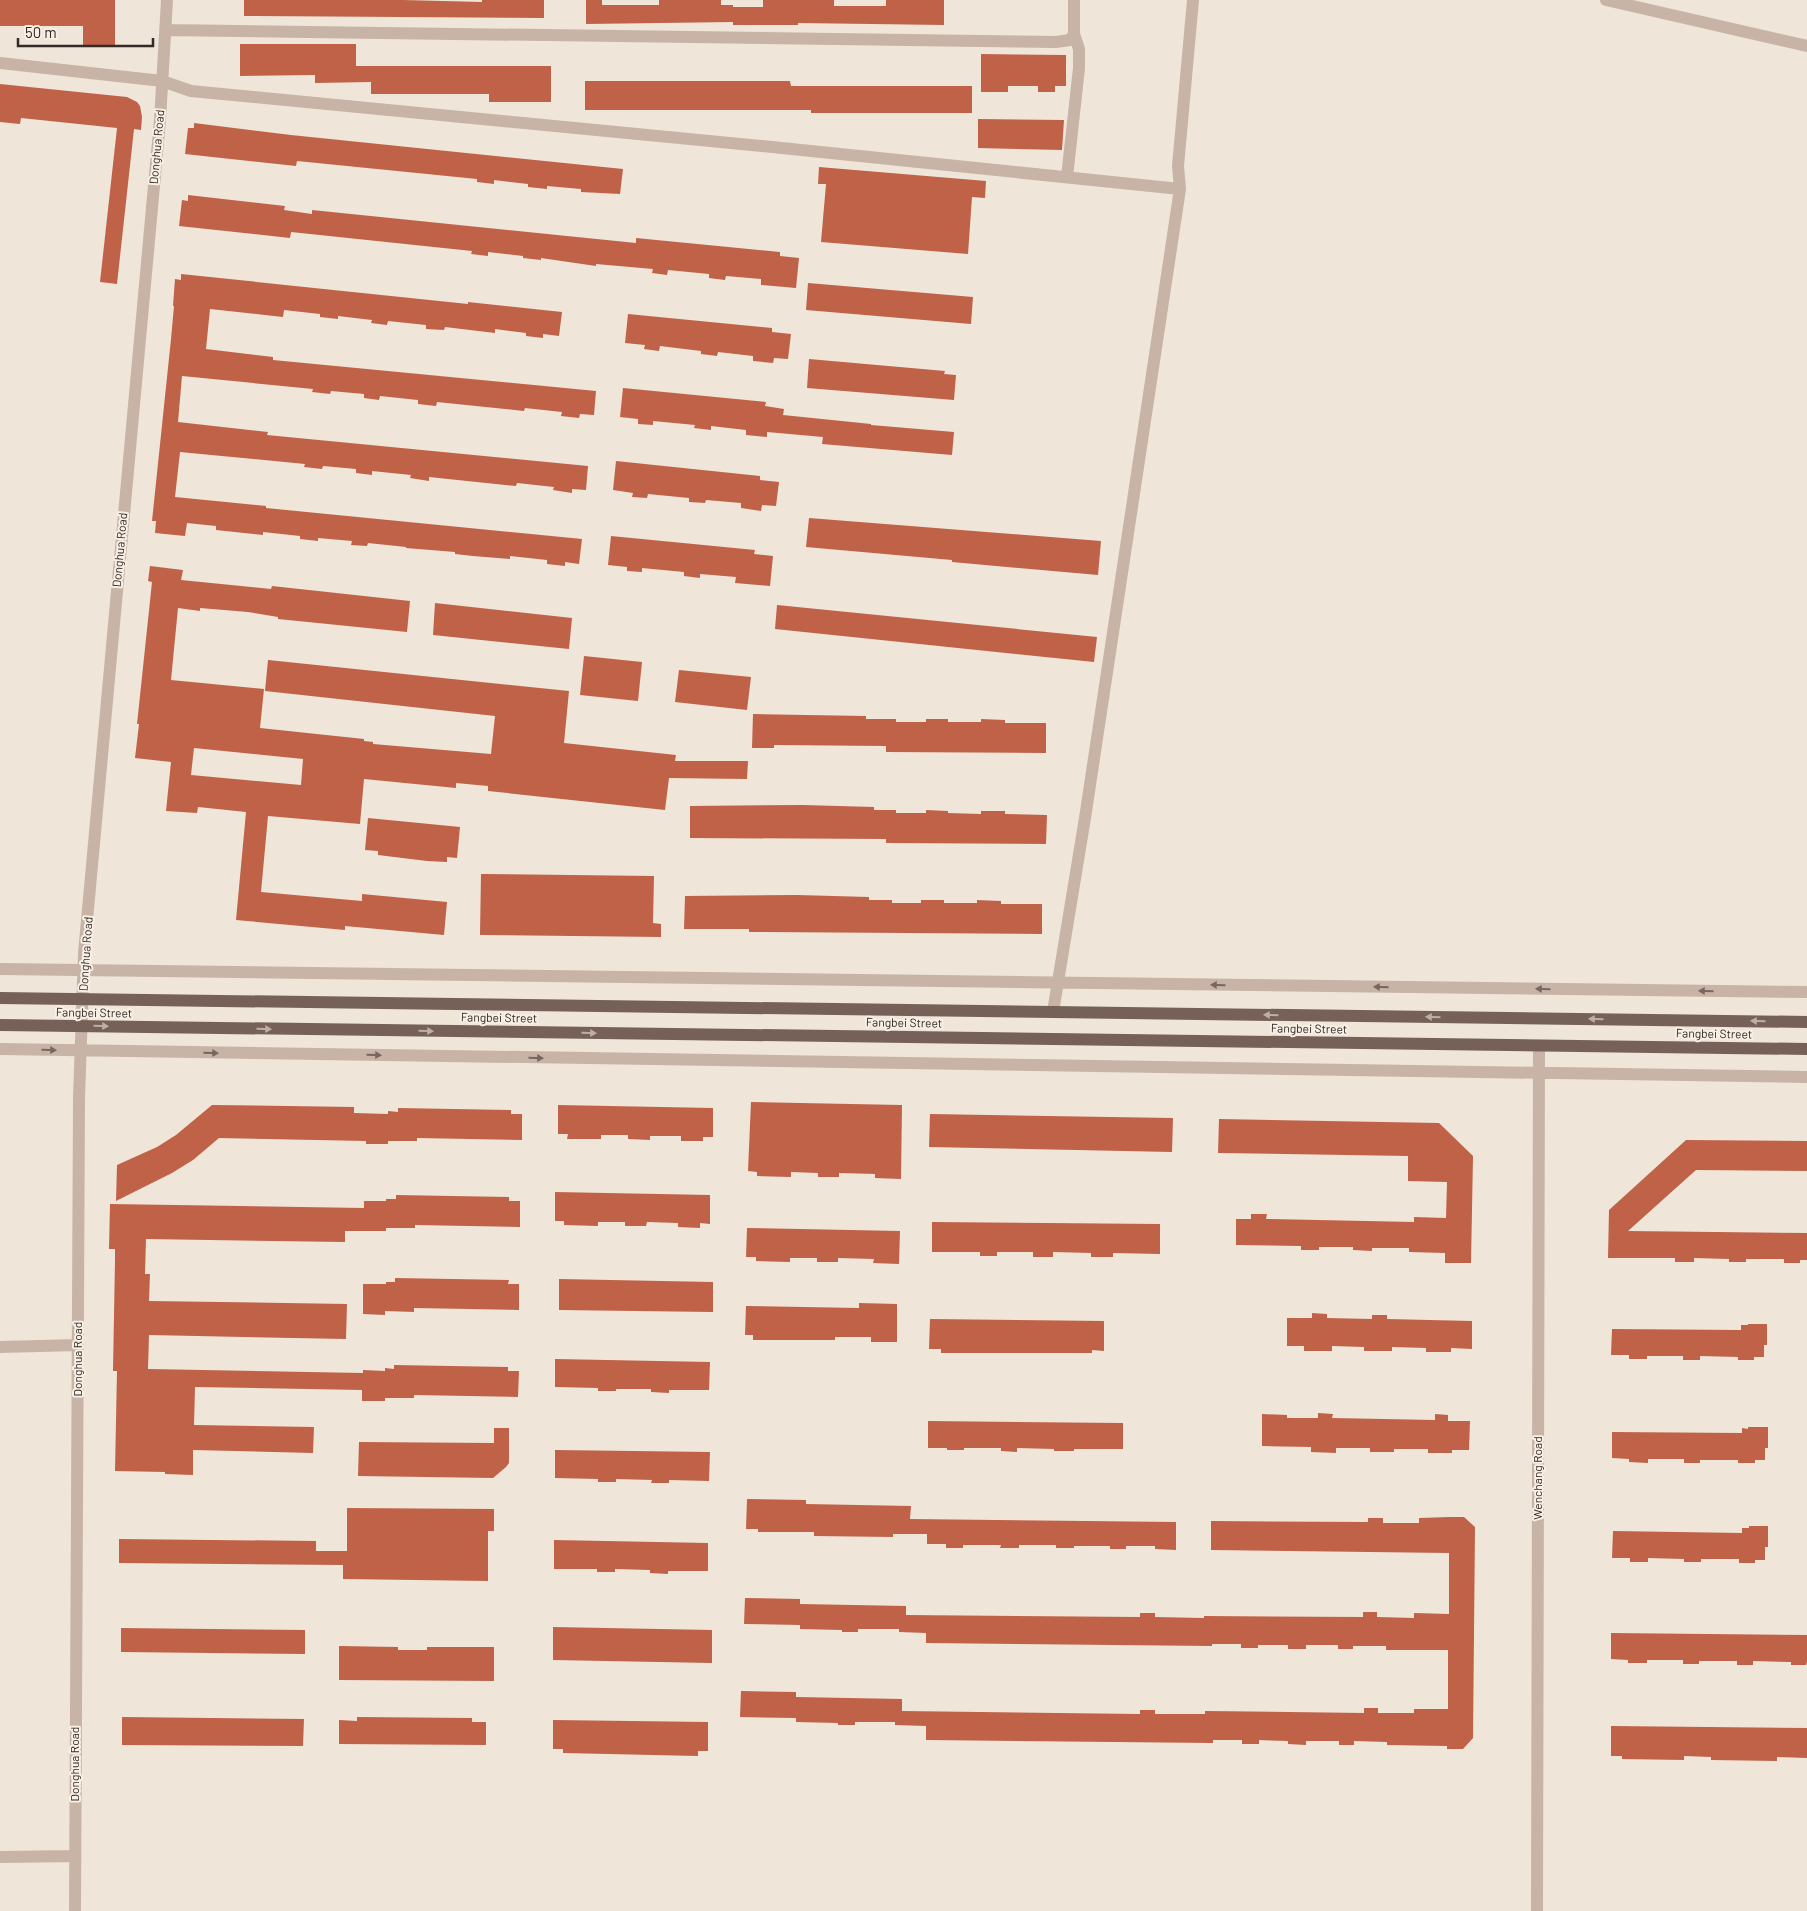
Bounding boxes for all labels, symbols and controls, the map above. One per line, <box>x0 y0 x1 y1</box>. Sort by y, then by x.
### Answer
scale bar <box>18 15 152 47</box>
text: 50 m <box>25 23 57 41</box>
street label: Donghua Road <box>146 109 166 185</box>
street label: Donghua Road <box>109 512 129 588</box>
street label: Donghua Road <box>75 916 95 992</box>
one-way arrow <box>1210 981 1226 989</box>
one-way arrow <box>1373 983 1389 991</box>
one-way arrow <box>1535 985 1551 993</box>
one-way arrow <box>1698 987 1714 995</box>
street label: Fangbei Street <box>56 1004 132 1020</box>
street label: Fangbei Street <box>461 1009 537 1025</box>
one-way arrow <box>1263 1011 1279 1019</box>
one-way arrow <box>1425 1013 1441 1021</box>
street label: Fangbei Street <box>866 1014 942 1030</box>
one-way arrow <box>1588 1015 1604 1023</box>
one-way arrow <box>1750 1017 1766 1025</box>
street label: Fangbei Street <box>1271 1020 1347 1036</box>
one-way arrow <box>93 1023 109 1031</box>
one-way arrow <box>256 1025 272 1033</box>
street label: Fangbei Street <box>1676 1025 1752 1041</box>
one-way arrow <box>418 1027 434 1035</box>
one-way arrow <box>581 1029 597 1037</box>
one-way arrow <box>41 1046 57 1054</box>
one-way arrow <box>203 1049 219 1057</box>
one-way arrow <box>366 1051 382 1059</box>
one-way arrow <box>528 1054 544 1062</box>
street label: Donghua Road <box>70 1322 84 1396</box>
street label: Wenchang Road <box>1530 1436 1544 1520</box>
street label: Donghua Road <box>67 1727 81 1801</box>

